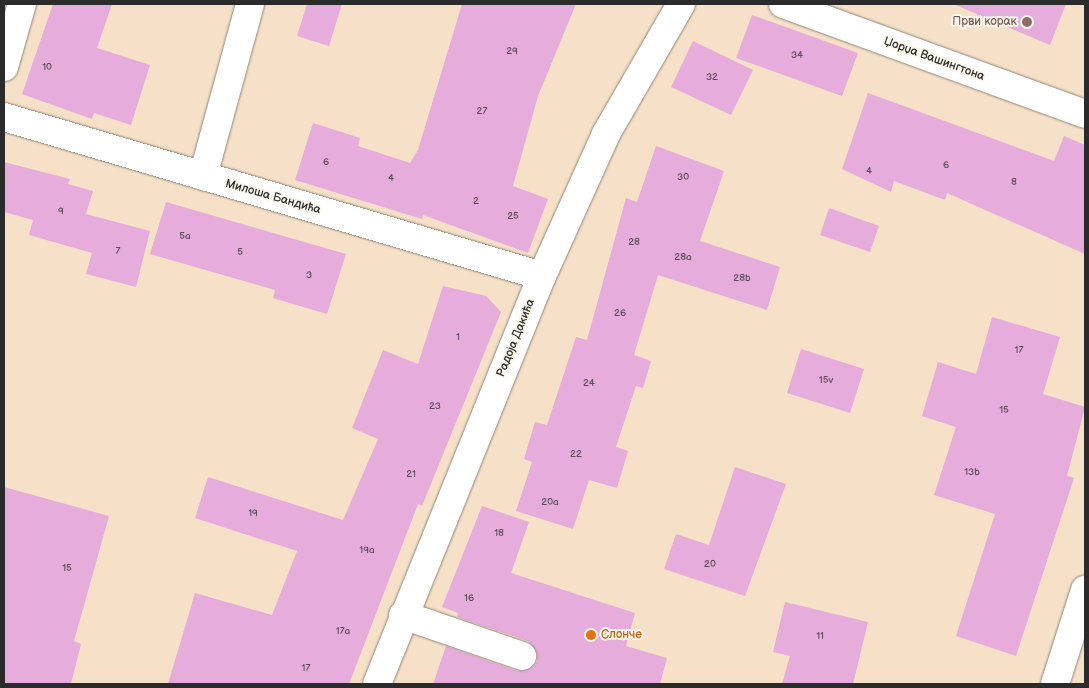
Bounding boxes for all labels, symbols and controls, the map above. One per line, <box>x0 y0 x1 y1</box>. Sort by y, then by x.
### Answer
place label: Први корак <box>952 15 1017 29</box>
marker: Први корак <box>1021 16 1033 28</box>
street label: Џорџа Вашингтона <box>881 34 987 84</box>
house number: 29 <box>506 46 518 58</box>
house number: 34 <box>791 50 803 62</box>
house number: 10 <box>42 62 52 74</box>
house number: 32 <box>706 72 718 84</box>
house number: 27 <box>477 106 487 118</box>
house number: 6 <box>323 157 329 169</box>
house number: 6 <box>943 160 949 172</box>
house number: 4 <box>866 166 872 178</box>
house number: 30 <box>677 172 689 184</box>
house number: 4 <box>388 173 394 185</box>
street label: Милоша Бандића <box>224 176 322 218</box>
house number: 8 <box>1011 177 1017 189</box>
house number: 2 <box>473 196 479 208</box>
house number: 9 <box>58 206 64 218</box>
house number: 25 <box>507 211 519 223</box>
house number: 5a <box>179 231 191 243</box>
house number: 28 <box>628 237 640 249</box>
house number: 7 <box>116 246 120 258</box>
house number: 5 <box>237 247 243 259</box>
house number: 28a <box>674 252 692 264</box>
house number: 3 <box>306 270 312 282</box>
house number: 28b <box>733 273 751 285</box>
street label: Радоја Дакића <box>494 297 538 379</box>
house number: 26 <box>614 308 626 320</box>
house number: 1 <box>456 332 460 344</box>
house number: 17 <box>1015 345 1023 357</box>
house number: 15v <box>819 375 833 387</box>
house number: 24 <box>583 378 595 390</box>
house number: 23 <box>429 401 441 413</box>
house number: 15 <box>999 405 1009 417</box>
house number: 22 <box>570 449 582 461</box>
house number: 13b <box>964 467 980 479</box>
house number: 21 <box>406 469 416 481</box>
house number: 20a <box>541 497 559 509</box>
house number: 19 <box>248 508 258 520</box>
house number: 18 <box>494 528 504 540</box>
house number: 19a <box>359 545 375 557</box>
house number: 20 <box>704 559 716 571</box>
house number: 15 <box>62 563 72 575</box>
house number: 16 <box>464 593 474 605</box>
house number: 17a <box>336 626 350 638</box>
place label: Слонче <box>601 628 642 642</box>
marker: Слонче <box>585 629 597 641</box>
house number: 11 <box>816 631 824 643</box>
house number: 17 <box>302 663 310 675</box>

